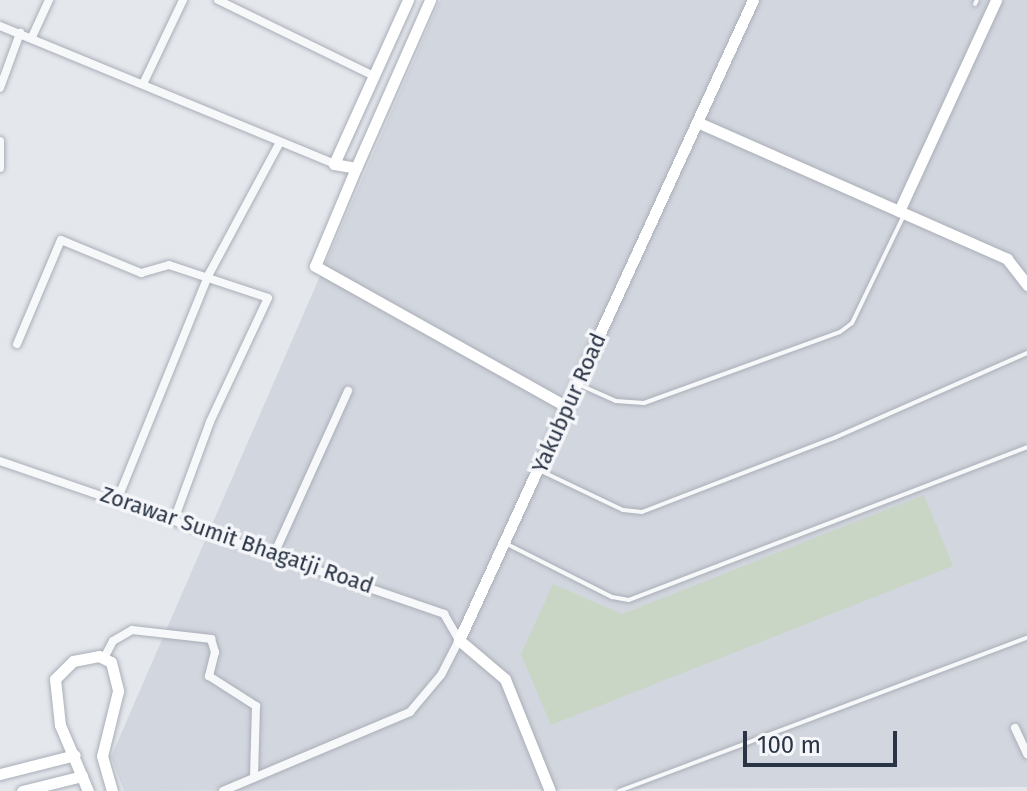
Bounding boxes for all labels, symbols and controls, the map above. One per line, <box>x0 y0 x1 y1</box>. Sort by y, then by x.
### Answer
street label: Yakubpur Road <box>526 329 612 477</box>
street label: Zorawar Sumit Bhagatji Road <box>97 481 377 599</box>
scale bar <box>747 715 901 765</box>
text: 100 m <box>757 731 821 759</box>

